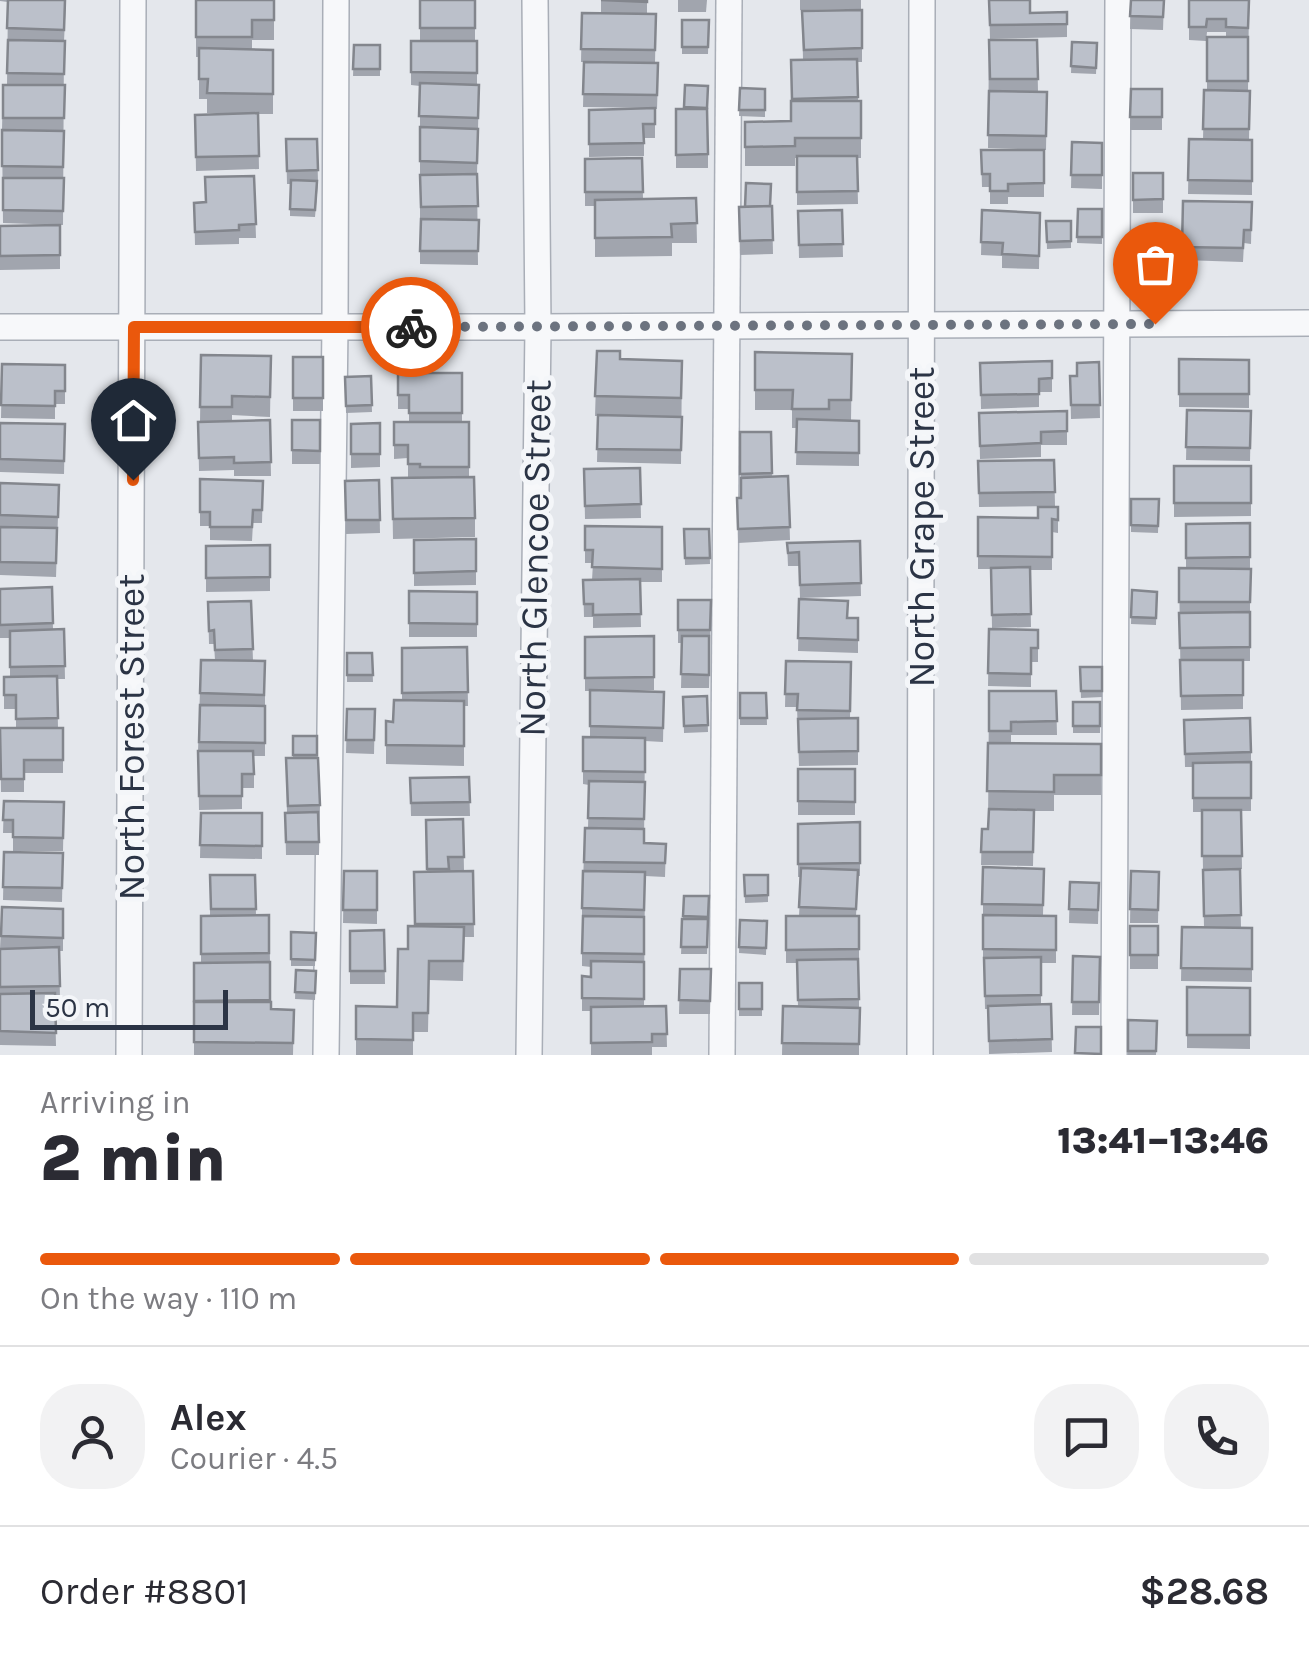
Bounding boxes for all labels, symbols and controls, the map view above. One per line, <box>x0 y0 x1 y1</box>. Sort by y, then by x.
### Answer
pin <box>1113 222 1198 325</box>
icon: bag <box>1128 237 1183 292</box>
courier <box>361 277 461 377</box>
icon: bike <box>384 300 439 355</box>
street label: North Grape Street <box>899 367 944 687</box>
pin <box>91 378 176 481</box>
street label: North Glencoe Street <box>509 379 561 737</box>
icon: home <box>106 393 161 448</box>
street label: North Forest Street <box>109 573 154 901</box>
scale bar <box>30 985 228 1030</box>
text: 50 m <box>45 991 110 1024</box>
text: Arriving in <box>40 1084 191 1121</box>
text: 13:41–13:46 <box>1057 1118 1269 1163</box>
text: 2 min <box>40 1120 226 1196</box>
text: On the way · 110 m <box>40 1280 297 1317</box>
button: person <box>40 1384 145 1489</box>
button: chat <box>1034 1384 1139 1489</box>
button: phone <box>1164 1384 1269 1489</box>
text: Alex <box>170 1395 247 1440</box>
text: Courier · 4.5 <box>170 1440 338 1477</box>
text: Order #8801 <box>40 1569 249 1614</box>
text: $28.68 <box>1139 1569 1269 1614</box>

